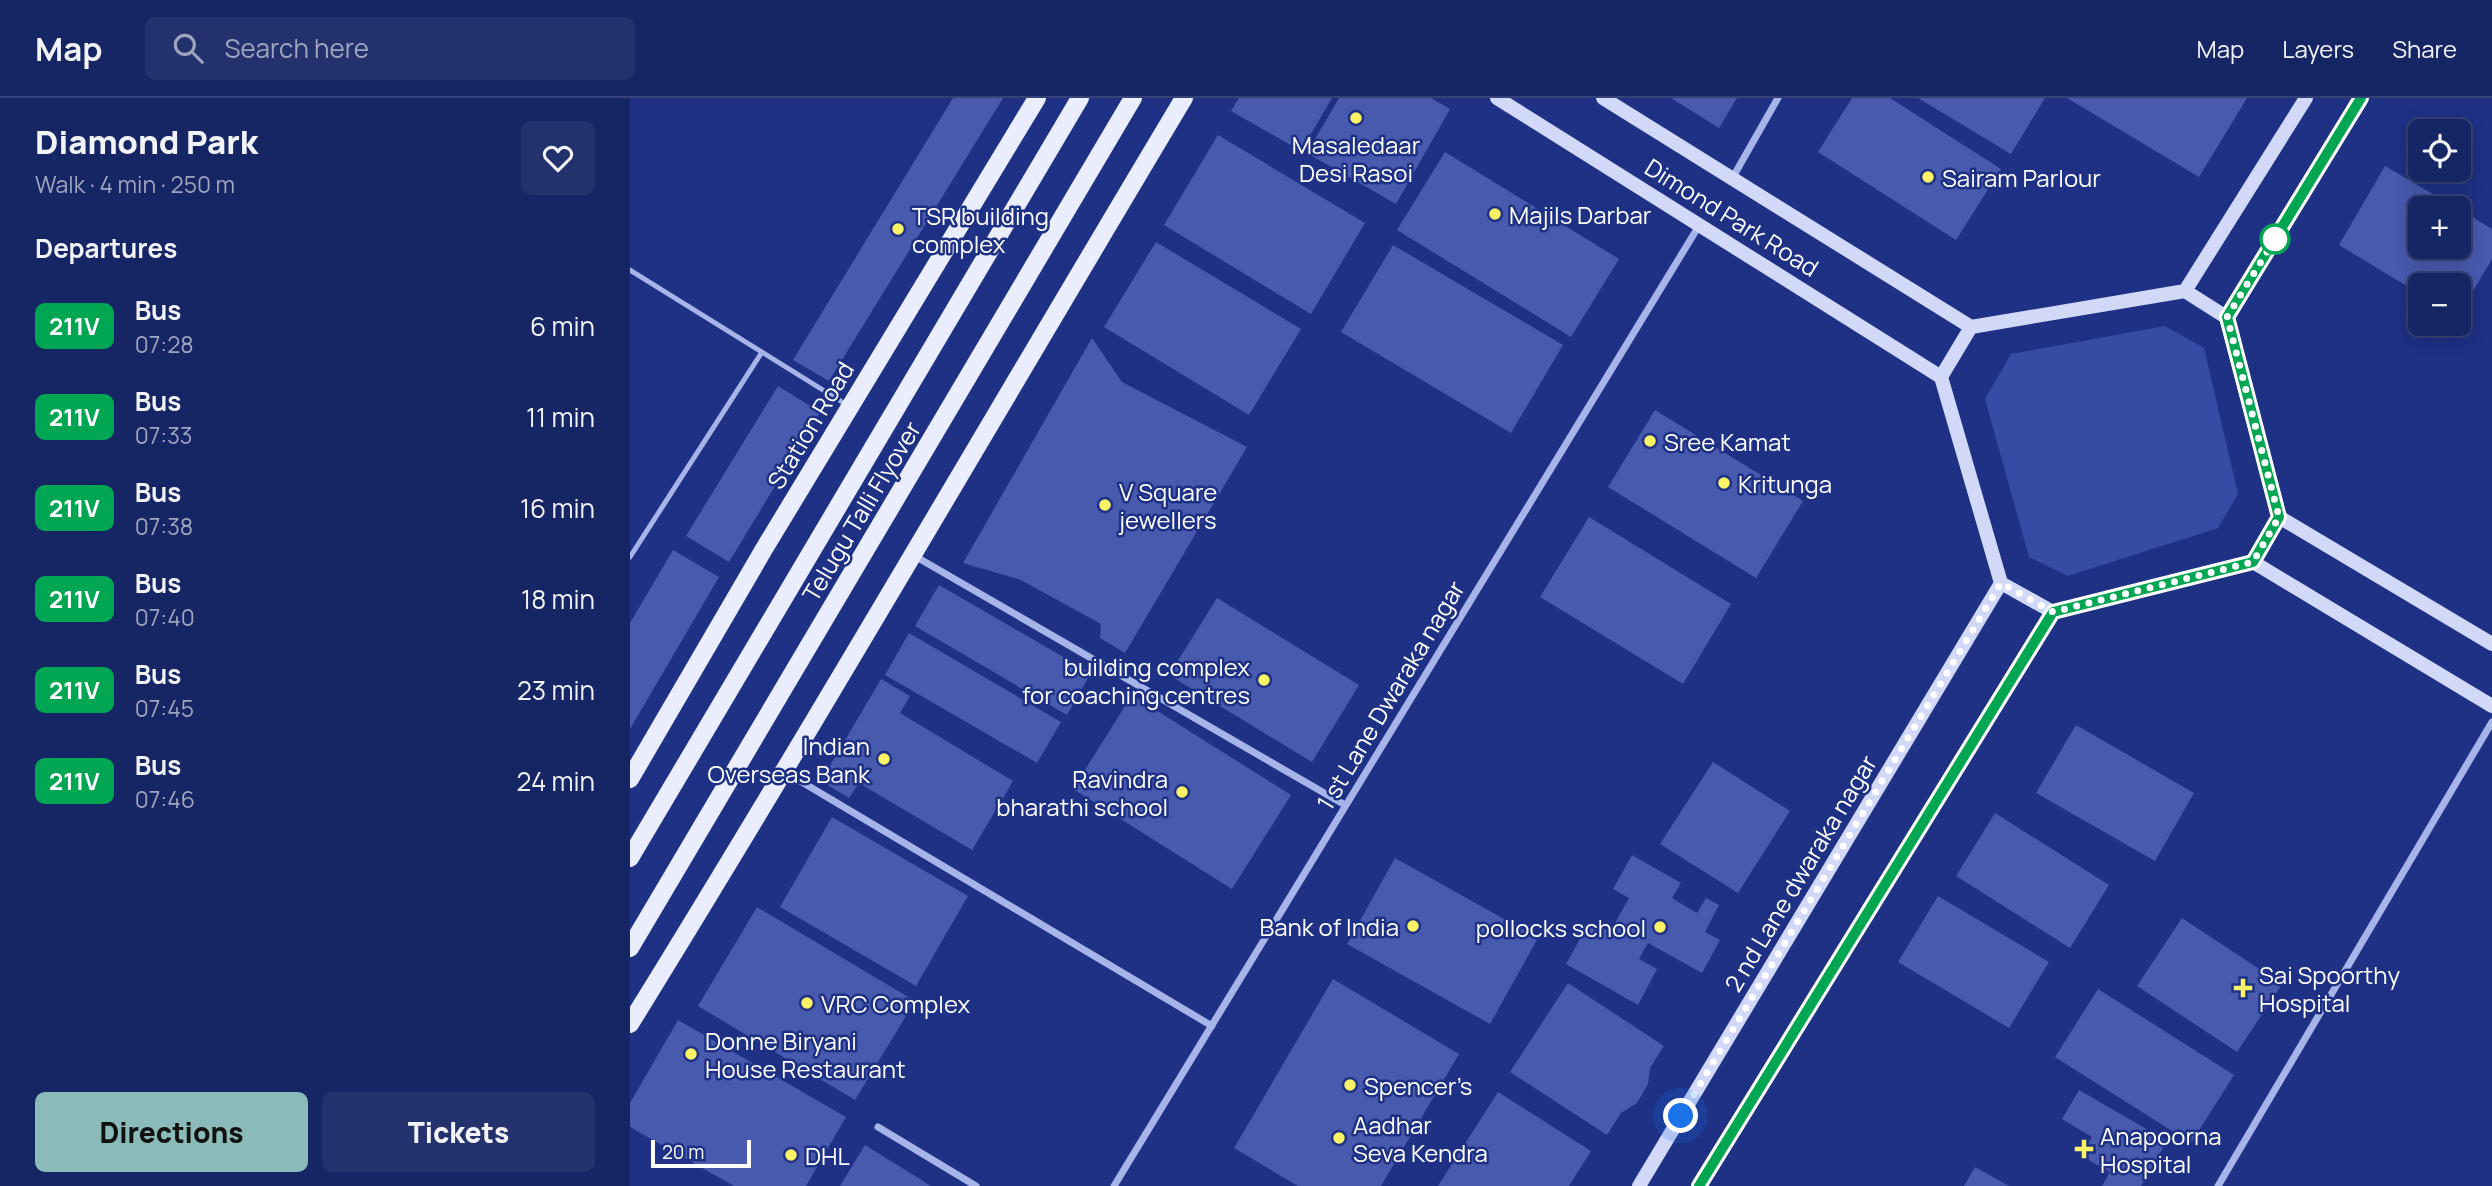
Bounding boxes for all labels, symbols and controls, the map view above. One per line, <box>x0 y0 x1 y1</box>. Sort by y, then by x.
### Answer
search box <box>145 17 635 80</box>
text: Map <box>35 26 103 71</box>
icon: search <box>169 29 207 67</box>
text: Search here <box>225 30 369 66</box>
text: Map <box>2197 32 2244 65</box>
text: Layers <box>2282 32 2354 65</box>
text: Share <box>2392 32 2457 65</box>
marker: Masaledaar Desi Rasoi <box>1348 110 1364 126</box>
text: Diamond Park <box>35 119 258 164</box>
map controls <box>2408 119 2471 336</box>
button: locate <box>2408 119 2471 182</box>
button: heart <box>521 121 595 195</box>
place label: Masaledaar Desi Rasoi <box>1292 128 1421 189</box>
street label: Dimond Park Road <box>1639 150 1825 284</box>
place label: Sairam Parlour <box>1942 161 2101 194</box>
text: Walk · 4 min · 250 m <box>35 168 235 200</box>
marker: Sairam Parlour <box>1920 169 1936 185</box>
button: + <box>2408 196 2471 259</box>
place label: Majils Darbar <box>1509 198 1652 231</box>
place label: TSR building complex <box>912 199 1049 260</box>
marker: Majils Darbar <box>1487 206 1503 222</box>
marker: TSR building complex <box>890 221 906 237</box>
unlabelled marker <box>2260 224 2290 254</box>
text: Departures <box>35 230 177 266</box>
button: − <box>2408 273 2471 336</box>
text: Bus <box>135 292 181 328</box>
text: 6 min <box>530 308 595 344</box>
text: 211V <box>49 309 100 342</box>
text: 07:28 <box>135 328 194 360</box>
street label: Station Road <box>759 355 861 495</box>
text: Bus <box>135 383 181 419</box>
text: 11 min <box>526 399 595 435</box>
text: 211V <box>49 400 100 433</box>
street label: Telugu Talli Flyover <box>794 414 928 607</box>
text: 07:33 <box>135 419 193 451</box>
place label: Sree Kamat <box>1664 425 1791 458</box>
marker: Sree Kamat <box>1642 433 1658 449</box>
place label: Kritunga <box>1738 467 1832 500</box>
text: Bus <box>135 474 181 510</box>
place label: V Square jewellers <box>1118 475 1217 536</box>
marker: Kritunga <box>1716 475 1732 491</box>
text: 16 min <box>520 490 595 526</box>
text: 211V <box>49 491 100 524</box>
marker: V Square jewellers <box>1097 497 1113 513</box>
text: 07:38 <box>135 510 193 542</box>
text: Bus <box>135 565 181 601</box>
street label: 1 st Lane Dwaraka nagar <box>1308 574 1472 816</box>
text: 18 min <box>521 581 595 617</box>
text: 211V <box>49 582 100 615</box>
text: 07:40 <box>135 601 195 633</box>
place label: building complex for coaching centres <box>1022 650 1250 711</box>
text: Bus <box>135 656 181 692</box>
text: 23 min <box>517 672 595 708</box>
marker: building complex for coaching centres <box>1256 672 1272 688</box>
text: 211V <box>49 673 100 706</box>
text: 07:45 <box>135 692 194 724</box>
place label: Indian Overseas Bank <box>707 729 871 790</box>
text: Bus <box>135 747 181 783</box>
street label: 2 nd Lane dwaraka nagar <box>1716 748 1884 998</box>
marker: Indian Overseas Bank <box>876 751 892 767</box>
place label: Ravindra bharathi school <box>996 762 1168 823</box>
text: 24 min <box>517 763 595 799</box>
text: 211V <box>49 764 100 797</box>
text: 07:46 <box>135 783 195 815</box>
marker: Ravindra bharathi school <box>1174 784 1190 800</box>
place label: Bank of India <box>1260 910 1399 943</box>
place label: pollocks school <box>1476 911 1646 944</box>
marker: Bank of India <box>1405 918 1421 934</box>
marker: pollocks school <box>1652 919 1668 935</box>
place label: Sai Spoorthy Hospital <box>2259 958 2400 1019</box>
marker: Sai Spoorthy Hospital <box>2233 978 2253 998</box>
place label: VRC Complex <box>821 987 970 1020</box>
marker: VRC Complex <box>799 995 815 1011</box>
place label: Donne Biryani House Restaurant <box>705 1024 906 1085</box>
marker: Donne Biryani House Restaurant <box>683 1046 699 1062</box>
place label: Spencer’s <box>1364 1069 1472 1102</box>
marker: Spencer’s <box>1342 1077 1358 1093</box>
button: Directions <box>35 1092 308 1172</box>
button: Tickets <box>322 1092 595 1172</box>
your location <box>1663 1098 1698 1133</box>
place label: Aadhar Seva Kendra <box>1353 1108 1488 1169</box>
place label: Anapoorna Hospital <box>2100 1119 2222 1180</box>
marker: Aadhar Seva Kendra <box>1331 1130 1347 1146</box>
scale bar <box>651 1137 751 1169</box>
text: 20 m <box>662 1139 704 1165</box>
place label: DHL <box>805 1139 850 1172</box>
marker: Anapoorna Hospital <box>2074 1139 2094 1159</box>
marker: DHL <box>783 1147 799 1163</box>

